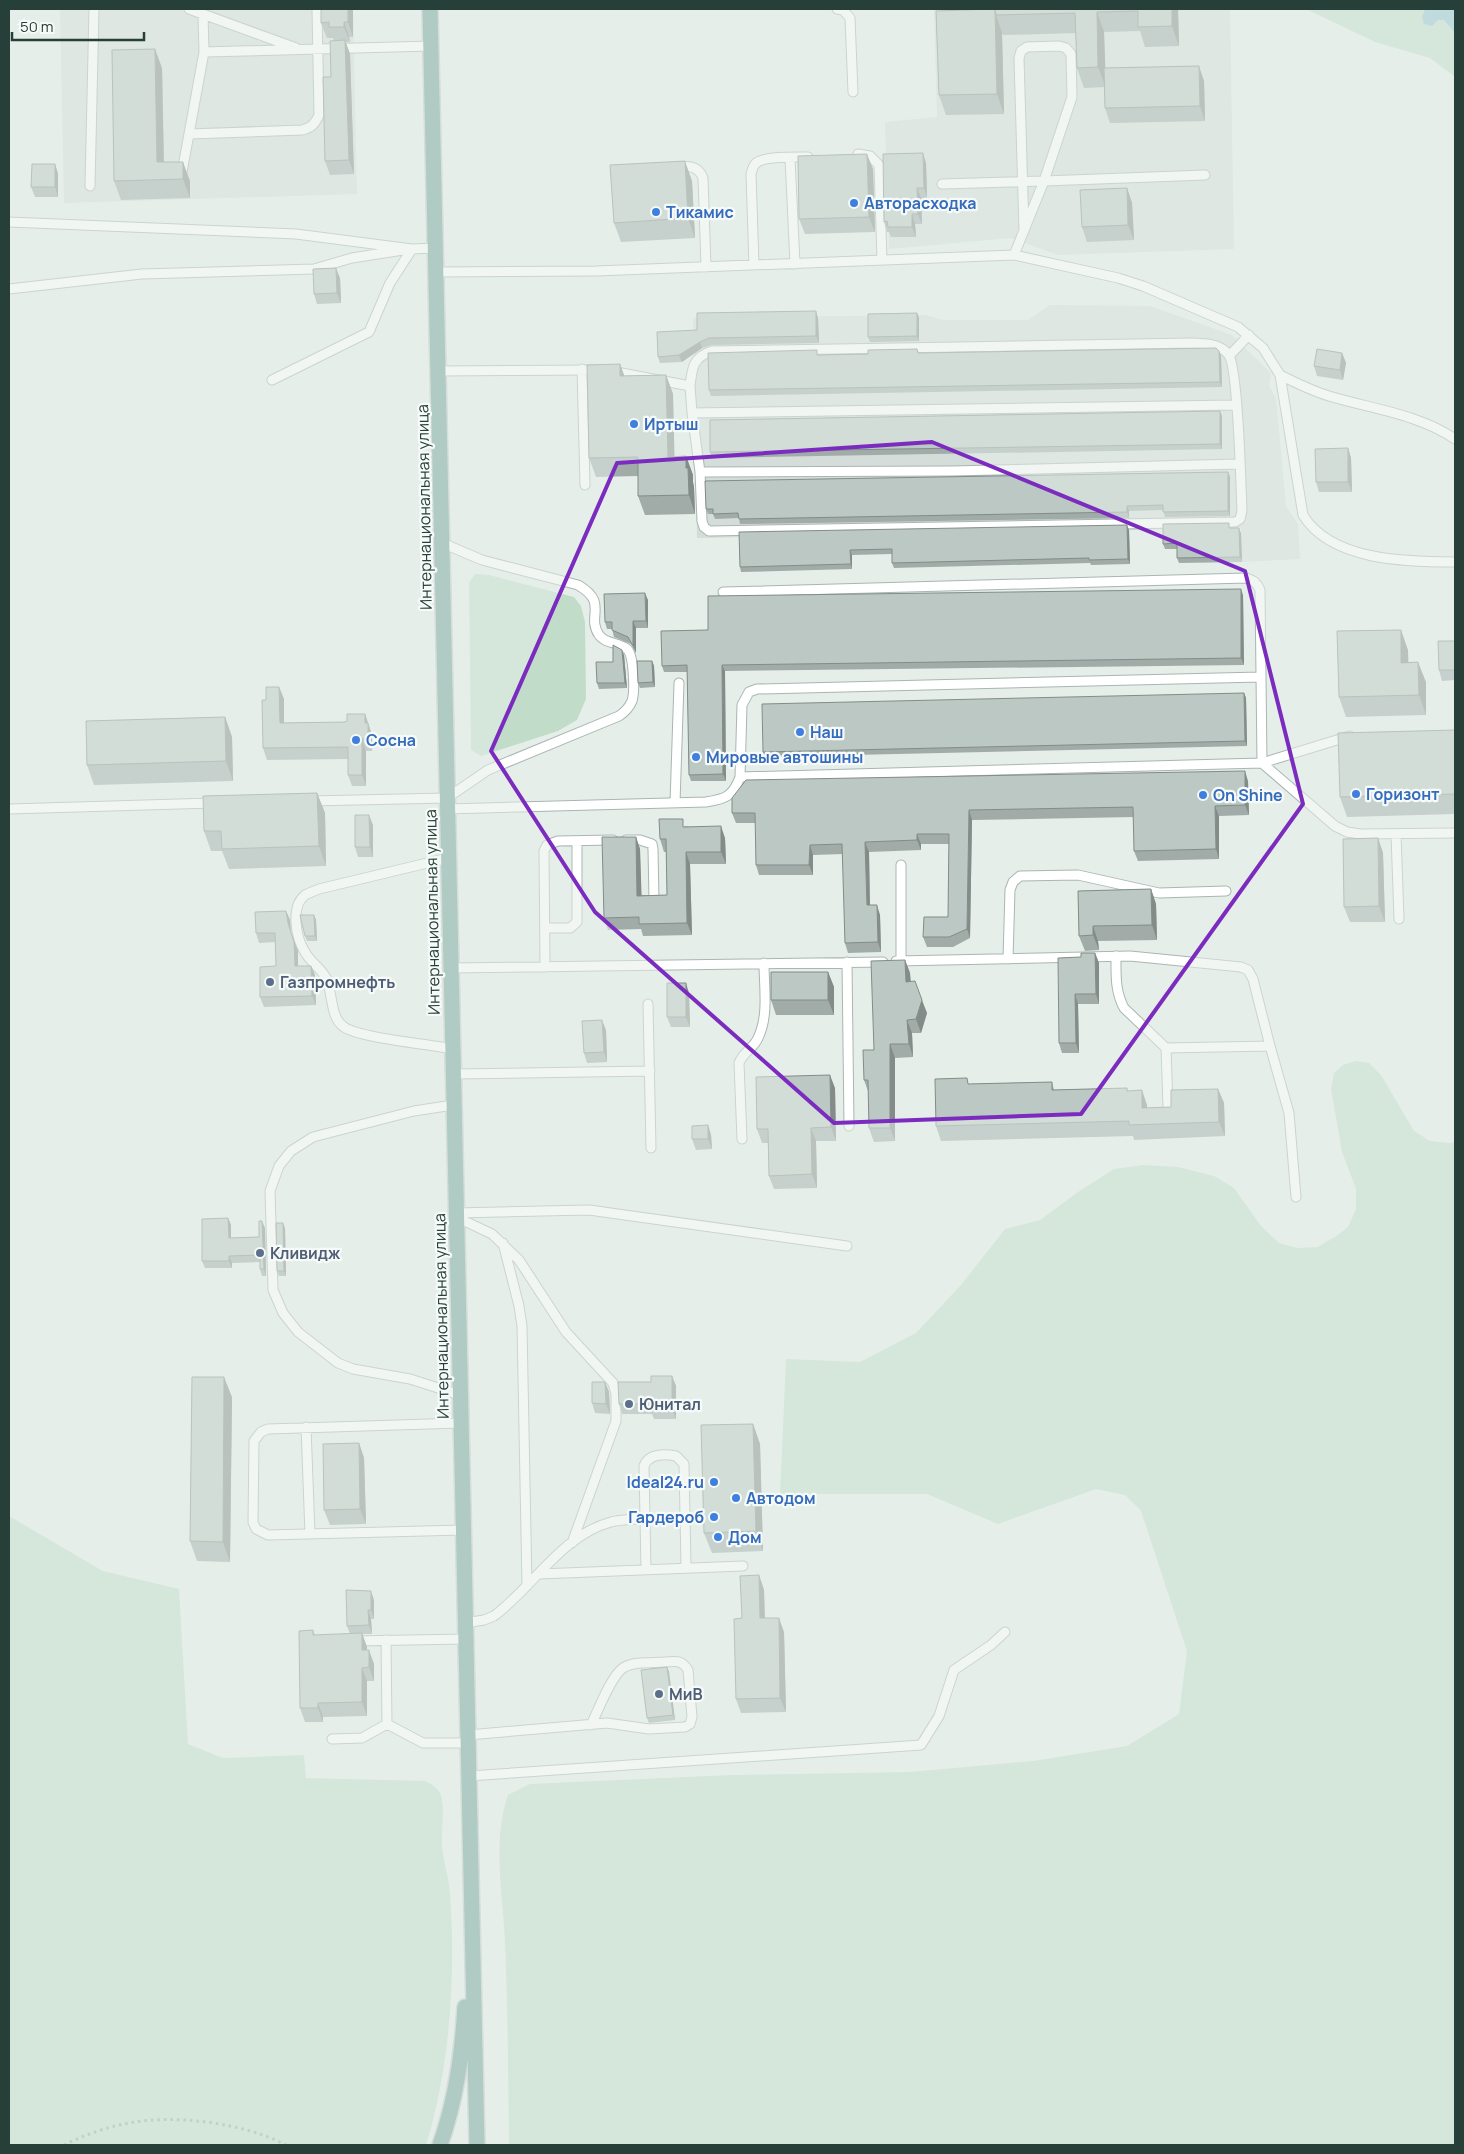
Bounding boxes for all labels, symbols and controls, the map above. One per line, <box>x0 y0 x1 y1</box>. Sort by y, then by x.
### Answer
scale bar <box>12 10 145 42</box>
text: 50 m <box>20 16 54 37</box>
place label: Авторасходка <box>864 192 977 214</box>
marker: Авторасходка <box>848 197 860 209</box>
place label: Тикамис <box>666 201 734 223</box>
marker: Тикамис <box>650 206 662 218</box>
street label: Интернациональная улица <box>411 404 437 610</box>
place label: Иртыш <box>644 413 698 435</box>
marker: Иртыш <box>628 418 640 430</box>
place label: Наш <box>810 721 843 743</box>
marker: Наш <box>794 726 806 738</box>
place label: Сосна <box>366 729 416 751</box>
marker: Сосна <box>350 734 362 746</box>
place label: Мировые автошины <box>706 746 863 768</box>
marker: Мировые автошины <box>690 751 702 763</box>
place label: Горизонт <box>1366 783 1440 805</box>
place label: On Shine <box>1213 784 1283 806</box>
marker: Горизонт <box>1350 788 1362 800</box>
marker: On Shine <box>1197 789 1209 801</box>
street label: Интернациональная улица <box>419 809 445 1015</box>
place label: Газпромнефть <box>280 971 395 993</box>
marker: Газпромнефть <box>264 976 276 988</box>
street label: Интернациональная улица <box>428 1213 454 1419</box>
place label: Кливидж <box>270 1242 341 1264</box>
marker: Кливидж <box>254 1247 266 1259</box>
place label: Юнитал <box>639 1393 701 1415</box>
marker: Юнитал <box>623 1398 635 1410</box>
place label: Ideal24.ru <box>627 1471 704 1493</box>
marker: Ideal24.ru <box>708 1476 720 1488</box>
place label: Автодом <box>746 1487 816 1509</box>
marker: Автодом <box>730 1492 742 1504</box>
place label: Гардероб <box>628 1506 704 1528</box>
marker: Гардероб <box>708 1511 720 1523</box>
place label: Дом <box>728 1526 762 1548</box>
marker: Дом <box>712 1531 724 1543</box>
place label: МиВ <box>669 1683 703 1705</box>
marker: МиВ <box>653 1688 665 1700</box>

